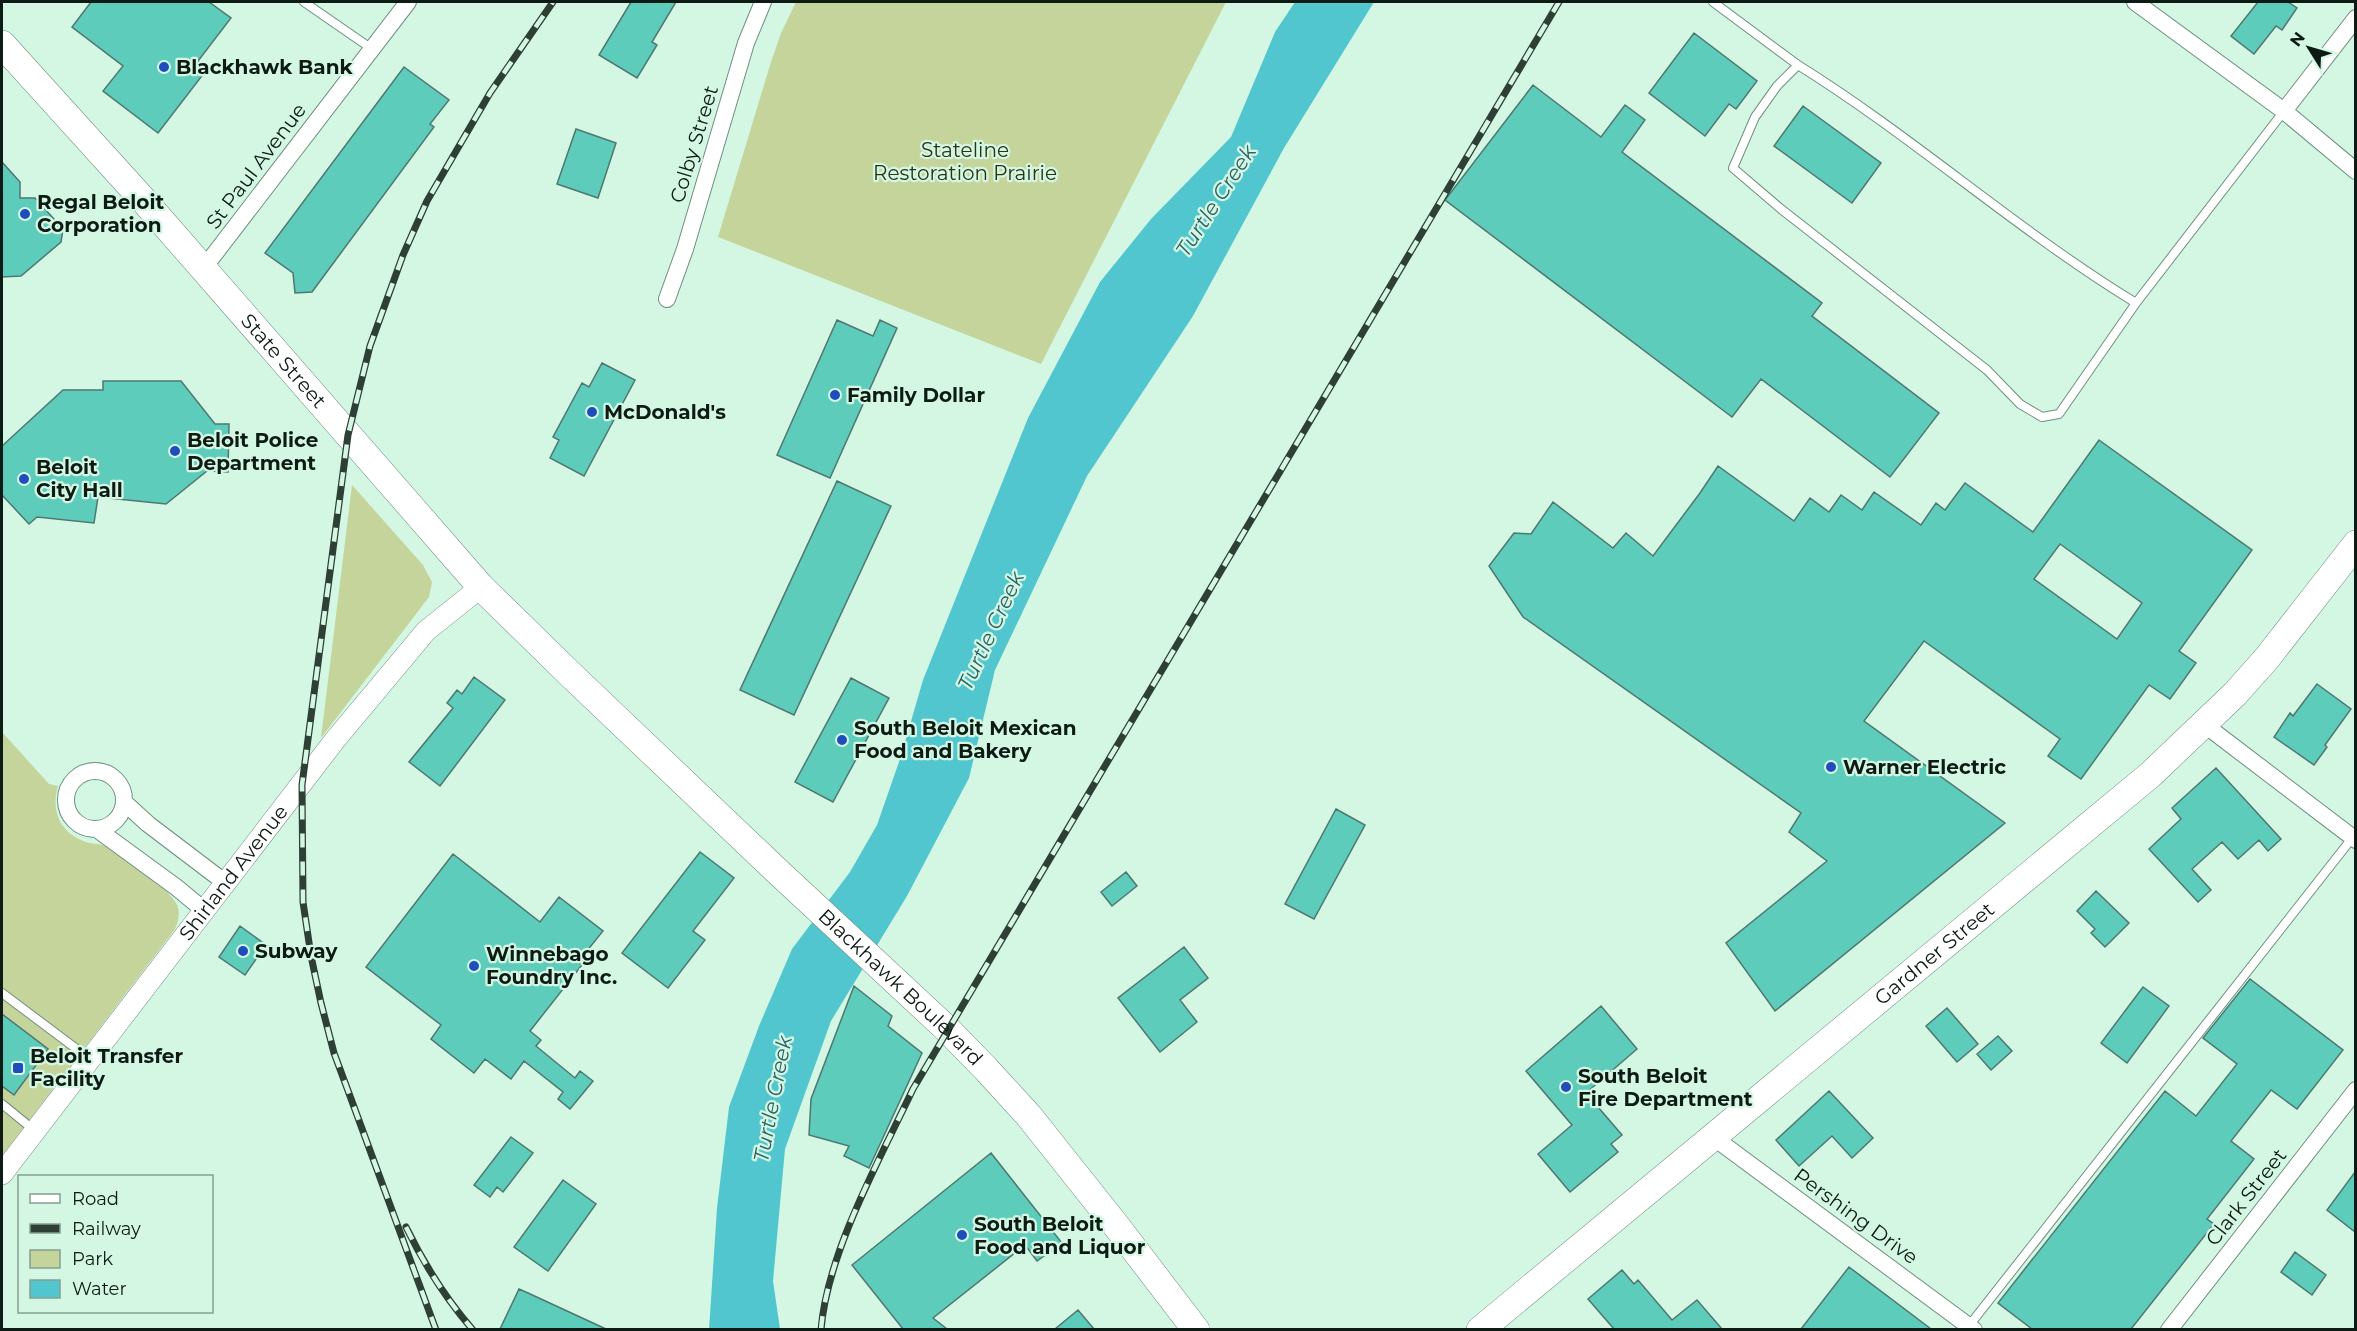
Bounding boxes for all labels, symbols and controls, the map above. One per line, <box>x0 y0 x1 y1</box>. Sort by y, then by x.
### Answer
north arrow <box>2279 18 2339 78</box>
text: N <box>2286 28 2309 50</box>
place label: Blackhawk Bank <box>176 55 354 79</box>
marker: Blackhawk Bank <box>157 60 171 74</box>
street label: Colby Street <box>665 82 723 206</box>
street label: St Paul Avenue <box>201 98 311 234</box>
park label: Stateline Restoration Prairie <box>873 138 1057 185</box>
water label: Turtle Creek <box>1170 139 1262 261</box>
place label: Regal Beloit Corporation <box>37 190 164 237</box>
marker: Regal Beloit Corporation <box>18 207 32 221</box>
street label: State Street <box>236 309 331 413</box>
place label: Family Dollar <box>847 383 985 407</box>
marker: Family Dollar <box>828 388 842 402</box>
place label: McDonald's <box>604 400 726 424</box>
marker: McDonald's <box>585 405 599 419</box>
place label: Beloit Police Department <box>187 428 318 475</box>
marker: Beloit Police Department <box>168 444 182 458</box>
place label: Beloit City Hall <box>36 455 123 502</box>
marker: Beloit City Hall <box>17 472 31 486</box>
water label: Turtle Creek <box>952 566 1030 694</box>
place label: South Beloit Mexican Food and Bakery <box>854 716 1077 763</box>
marker: South Beloit Mexican Food and Bakery <box>835 733 849 747</box>
place label: Warner Electric <box>1843 755 2006 779</box>
marker: Warner Electric <box>1824 760 1838 774</box>
street label: Shirland Avenue <box>174 800 293 945</box>
street label: Gardner Street <box>1870 897 1999 1010</box>
street label: Blackhawk Boulevard <box>814 904 988 1070</box>
place label: Subway <box>255 939 338 963</box>
place label: Winnebago Foundry Inc. <box>486 942 617 989</box>
marker: Subway <box>236 944 250 958</box>
marker: Winnebago Foundry Inc. <box>467 959 481 973</box>
water label: Turtle Creek <box>748 1032 797 1164</box>
place label: Beloit Transfer Facility <box>30 1044 183 1091</box>
marker: Beloit Transfer Facility <box>11 1061 25 1075</box>
place label: South Beloit Fire Department <box>1578 1064 1753 1111</box>
marker: South Beloit Fire Department <box>1559 1080 1573 1094</box>
street label: Clark Street <box>2201 1144 2291 1250</box>
street label: Pershing Drive <box>1789 1163 1923 1269</box>
legend <box>18 1175 213 1313</box>
text: Road <box>72 1188 119 1210</box>
place label: South Beloit Food and Liquor <box>974 1212 1146 1259</box>
text: Railway <box>72 1218 141 1240</box>
marker: South Beloit Food and Liquor <box>955 1228 969 1242</box>
text: Park <box>72 1248 113 1270</box>
text: Water <box>72 1278 127 1300</box>

